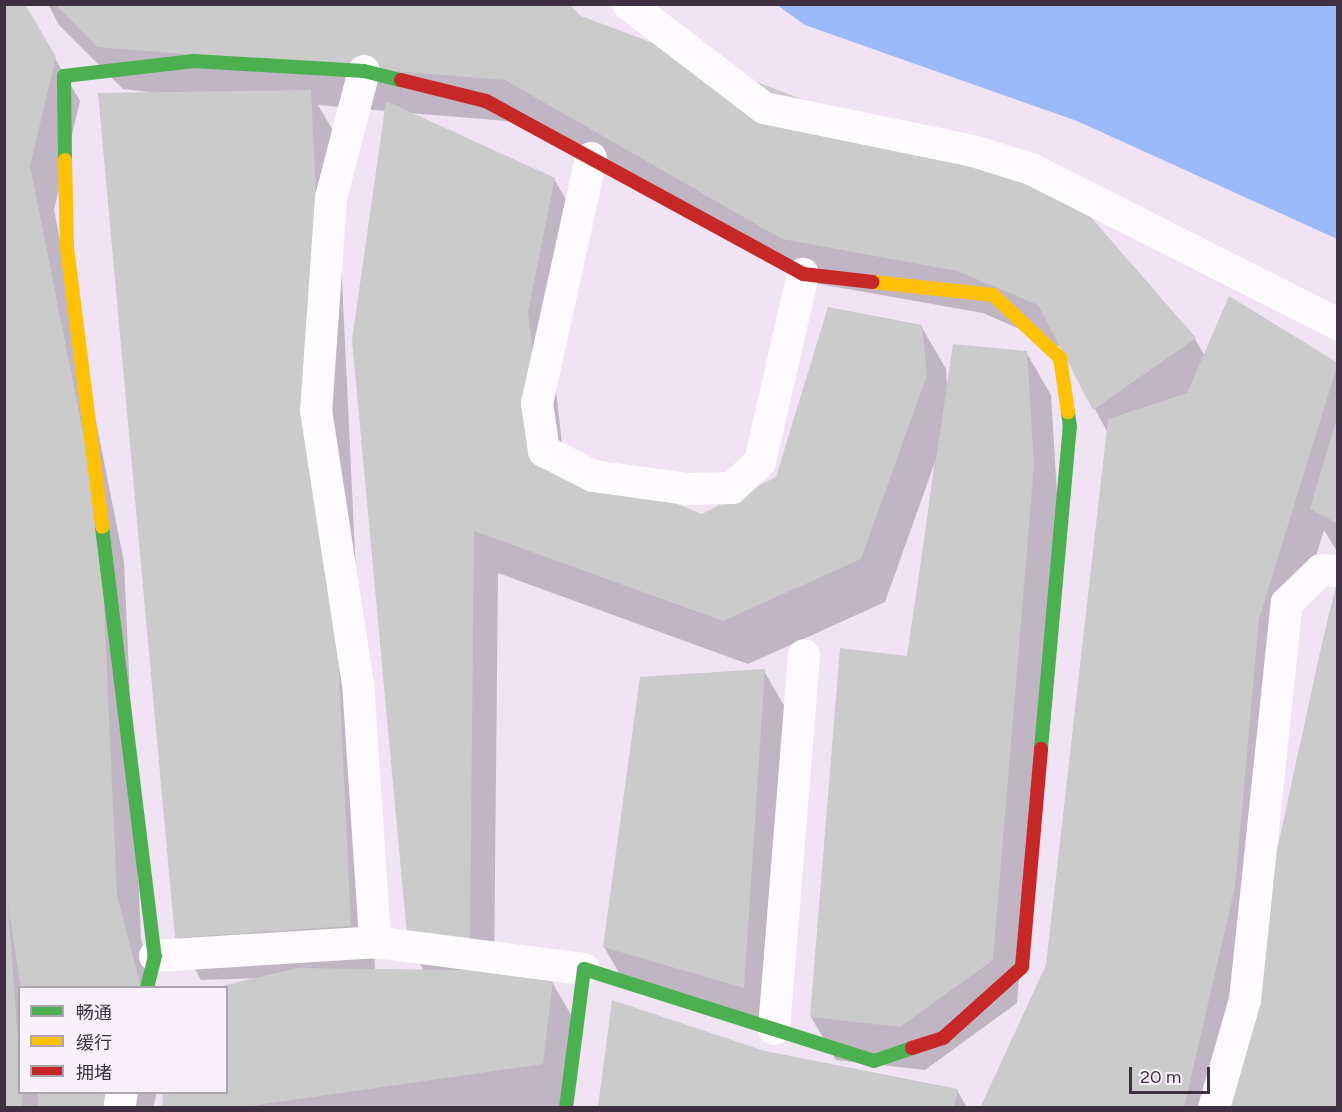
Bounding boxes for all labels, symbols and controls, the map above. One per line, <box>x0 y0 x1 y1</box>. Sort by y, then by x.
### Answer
legend <box>18 986 228 1094</box>
text: 畅通 <box>76 1002 112 1024</box>
text: 缓行 <box>76 1032 112 1054</box>
scale bar <box>1132 1055 1213 1093</box>
text: 拥堵 <box>76 1062 112 1084</box>
text: 20 m <box>1140 1066 1181 1088</box>

